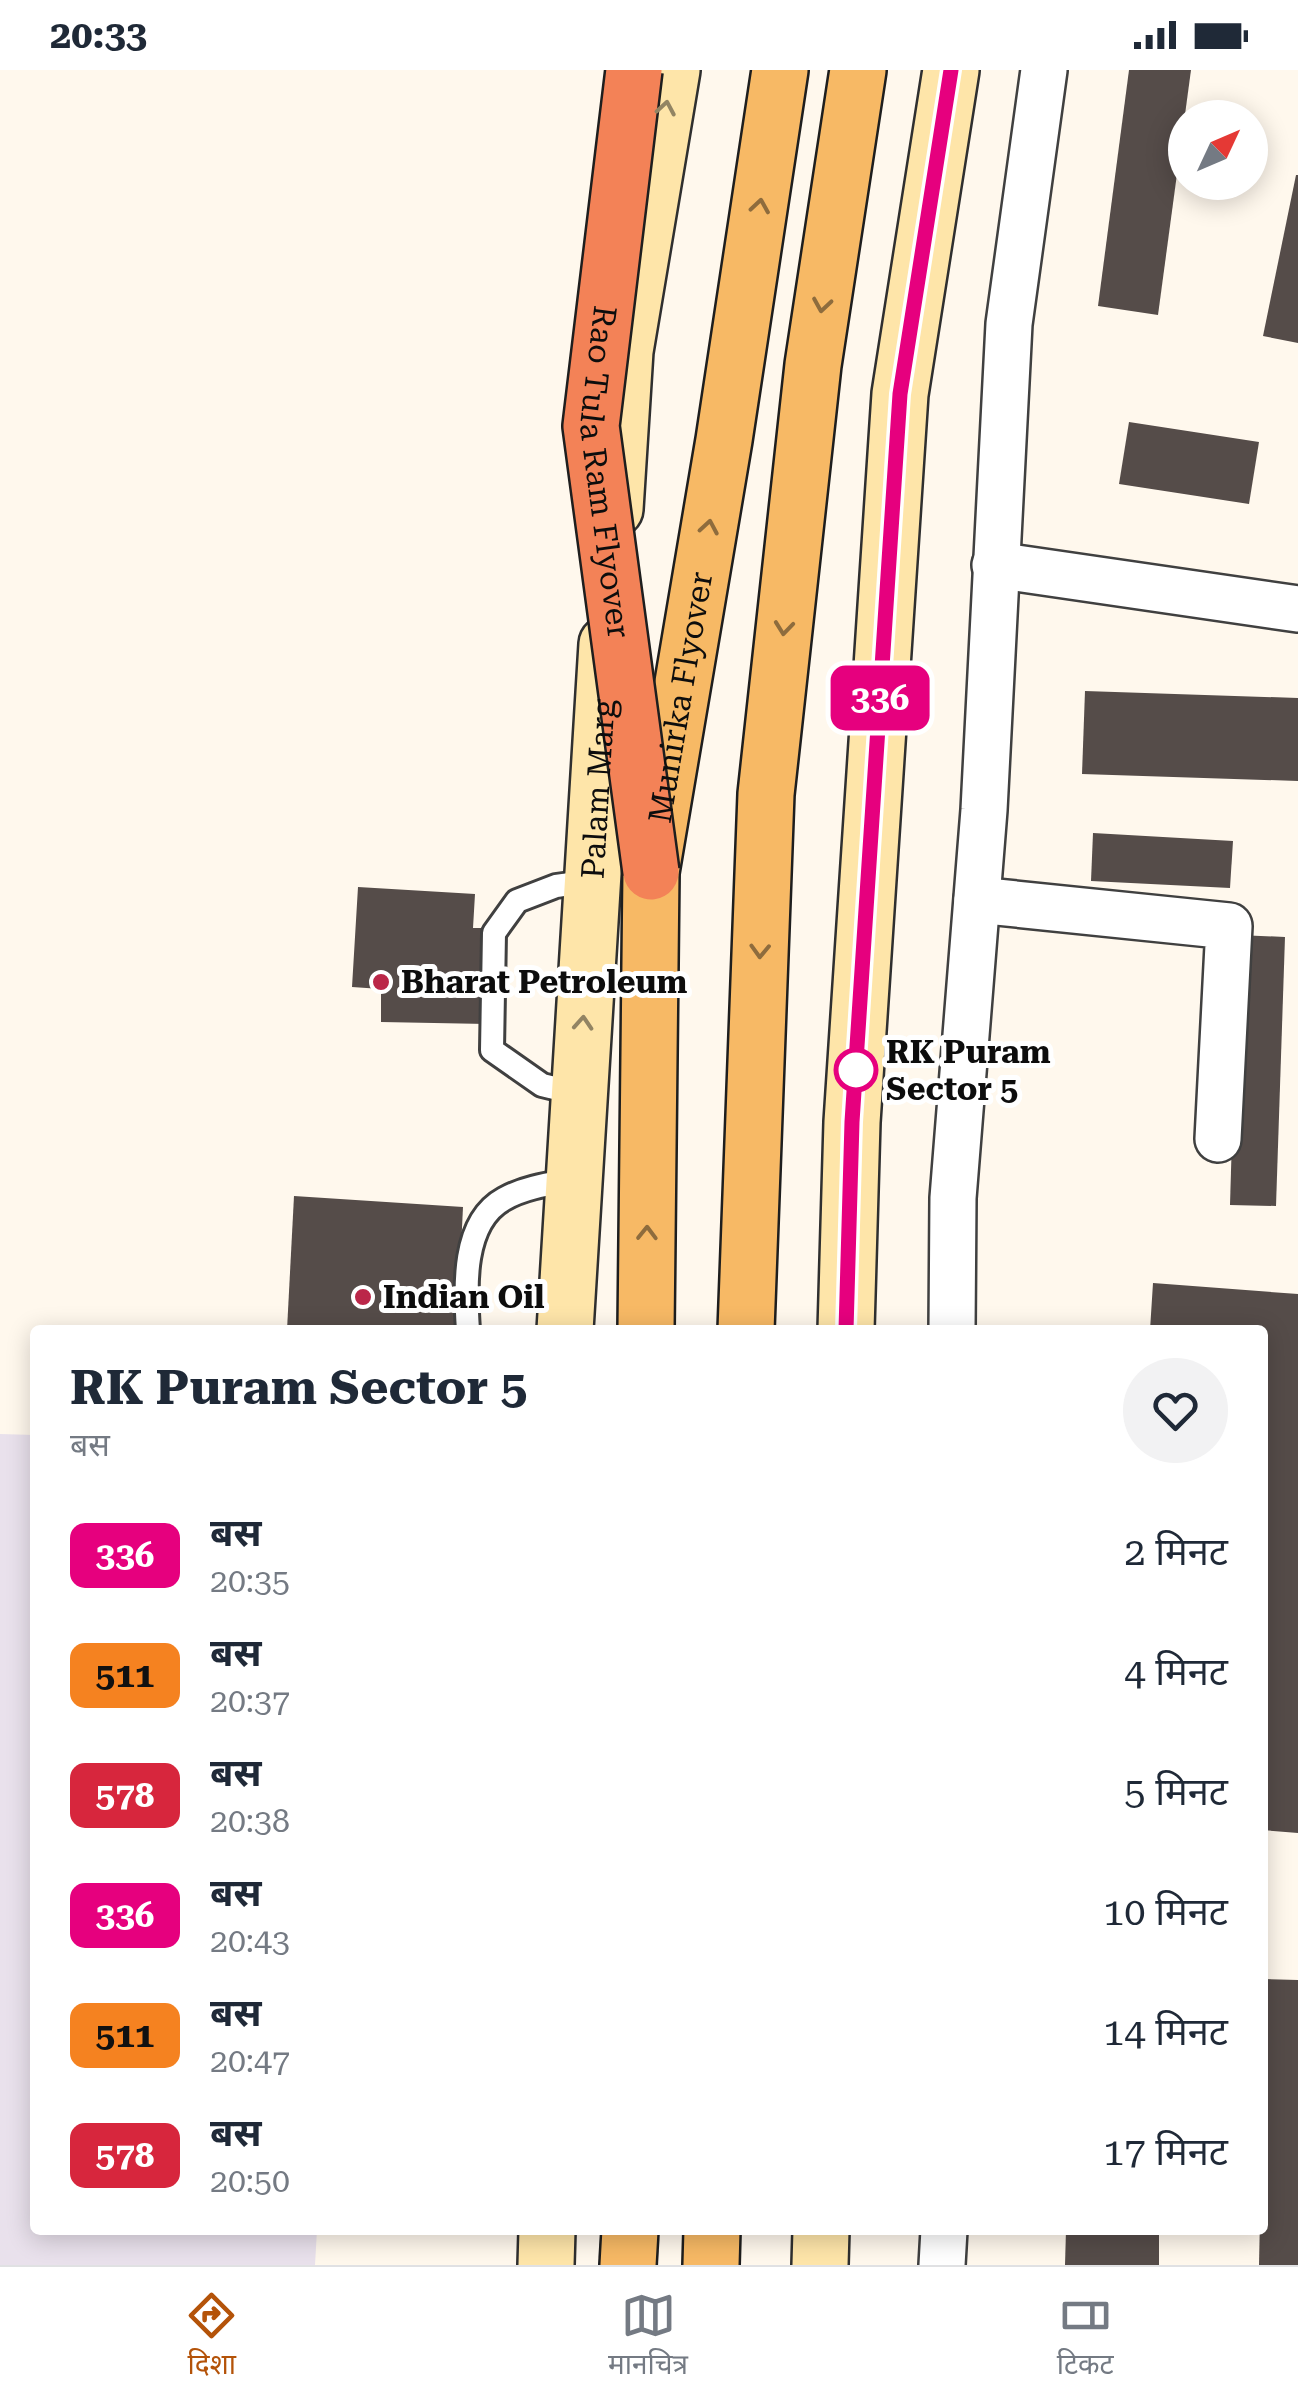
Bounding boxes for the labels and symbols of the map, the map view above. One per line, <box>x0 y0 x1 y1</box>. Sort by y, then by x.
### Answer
one-way arrow <box>655 99 676 116</box>
north arrow <box>1168 100 1268 200</box>
one-way arrow <box>748 198 769 215</box>
one-way arrow <box>813 296 834 313</box>
street label: Rao Tula Ram Flyover <box>572 304 638 640</box>
one-way arrow <box>698 519 719 536</box>
street label: Munirka Flyover <box>641 569 720 826</box>
one-way arrow <box>774 620 795 636</box>
line badge: 336 <box>822 666 938 730</box>
street label: Palam Marg <box>574 697 623 880</box>
one-way arrow <box>750 944 771 960</box>
place label: Bharat Petroleum <box>401 963 688 1001</box>
marker: Bharat Petroleum <box>370 971 392 993</box>
one-way arrow <box>572 1015 593 1031</box>
place label: RK Puram Sector 5 <box>886 1033 1051 1108</box>
marker: RK Puram Sector 5 <box>835 1049 877 1091</box>
one-way arrow <box>636 1224 658 1240</box>
place label: Indian Oil <box>383 1278 545 1316</box>
marker: Indian Oil <box>352 1286 374 1308</box>

